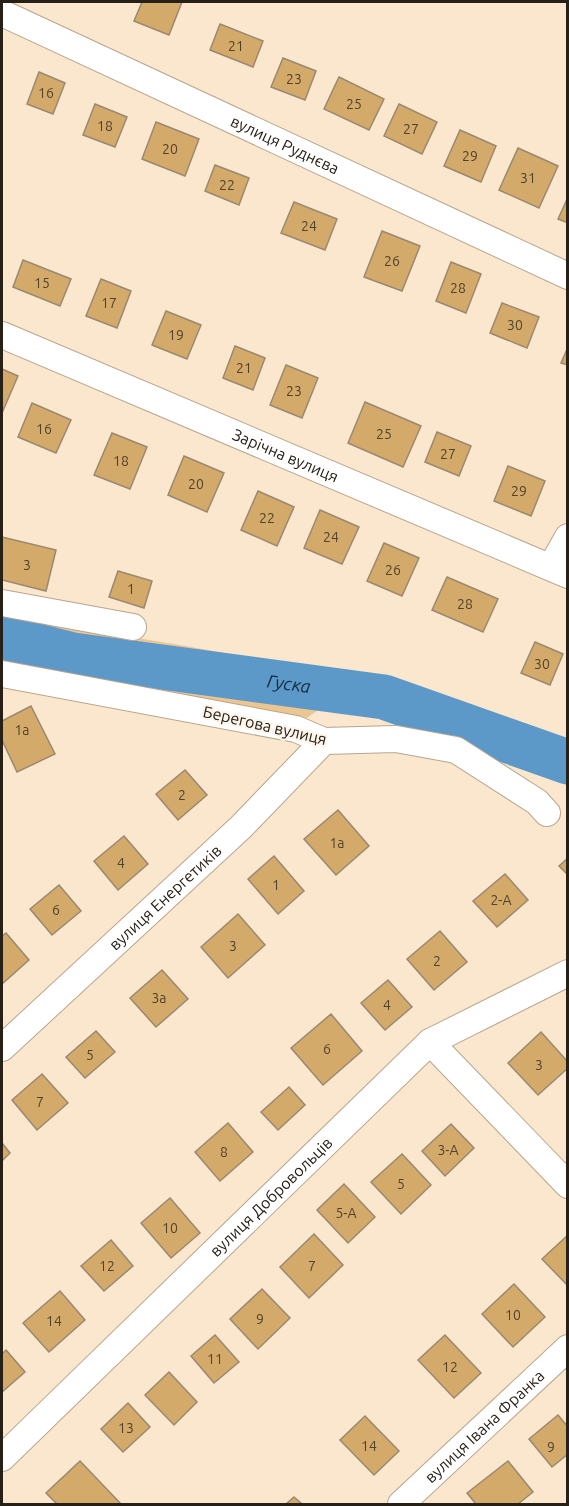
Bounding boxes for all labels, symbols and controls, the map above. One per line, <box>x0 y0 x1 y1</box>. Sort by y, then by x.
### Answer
house number: 21 <box>228 38 244 54</box>
house number: 23 <box>286 71 302 87</box>
house number: 16 <box>38 85 54 101</box>
house number: 25 <box>346 96 362 112</box>
street label: вулиця Руднєва <box>228 112 342 177</box>
house number: 18 <box>97 118 113 134</box>
house number: 27 <box>403 121 419 137</box>
house number: 20 <box>162 141 178 157</box>
house number: 29 <box>462 148 478 164</box>
house number: 31 <box>520 170 536 186</box>
house number: 22 <box>219 177 235 193</box>
house number: 24 <box>301 218 317 234</box>
house number: 26 <box>384 253 400 269</box>
house number: 15 <box>34 275 50 291</box>
house number: 28 <box>450 280 466 296</box>
house number: 17 <box>101 295 117 311</box>
house number: 30 <box>507 317 523 333</box>
house number: 19 <box>168 327 184 343</box>
house number: 21 <box>236 360 252 376</box>
house number: 23 <box>286 383 302 399</box>
house number: 16 <box>36 421 52 437</box>
street label: Зарічна вулиця <box>230 425 341 486</box>
house number: 25 <box>376 426 392 442</box>
house number: 27 <box>440 446 456 462</box>
house number: 18 <box>113 453 129 469</box>
house number: 20 <box>188 476 204 492</box>
house number: 29 <box>511 483 527 499</box>
house number: 22 <box>259 510 275 526</box>
house number: 24 <box>323 529 339 545</box>
house number: 3 <box>23 557 31 573</box>
house number: 26 <box>385 562 401 578</box>
house number: 1 <box>127 581 135 597</box>
house number: 28 <box>457 596 473 612</box>
house number: 30 <box>534 656 550 672</box>
water label: Гуска <box>266 670 312 696</box>
street label: Берегова вулиця <box>201 702 329 748</box>
house number: 1а <box>14 722 30 738</box>
house number: 2 <box>178 787 186 803</box>
house number: 1а <box>329 835 345 851</box>
street label: вулиця Енергетиків <box>105 841 225 954</box>
house number: 4 <box>117 855 125 871</box>
house number: 1 <box>272 877 280 893</box>
house number: 2-А <box>490 892 512 908</box>
house number: 6 <box>52 902 60 918</box>
house number: 3 <box>229 938 237 954</box>
house number: 2 <box>433 953 441 969</box>
house number: 3а <box>151 990 167 1006</box>
house number: 4 <box>383 997 391 1013</box>
house number: 6 <box>323 1041 331 1057</box>
house number: 5 <box>86 1047 94 1063</box>
house number: 3 <box>535 1057 543 1073</box>
house number: 7 <box>36 1094 44 1110</box>
street label: вулиця Добровольців <box>206 1133 336 1260</box>
house number: 3-А <box>437 1142 459 1158</box>
house number: 8 <box>220 1144 228 1160</box>
house number: 5 <box>397 1176 405 1192</box>
house number: 5-А <box>335 1205 357 1221</box>
house number: 10 <box>162 1220 178 1236</box>
house number: 12 <box>99 1258 115 1274</box>
house number: 7 <box>308 1258 316 1274</box>
house number: 10 <box>505 1307 521 1323</box>
house number: 9 <box>256 1311 264 1327</box>
house number: 14 <box>46 1313 62 1329</box>
house number: 11 <box>207 1351 223 1367</box>
house number: 12 <box>442 1359 458 1375</box>
street label: вулиця Івана Франка <box>421 1366 548 1486</box>
house number: 13 <box>118 1420 134 1436</box>
house number: 14 <box>361 1438 377 1454</box>
house number: 9 <box>547 1439 555 1455</box>

